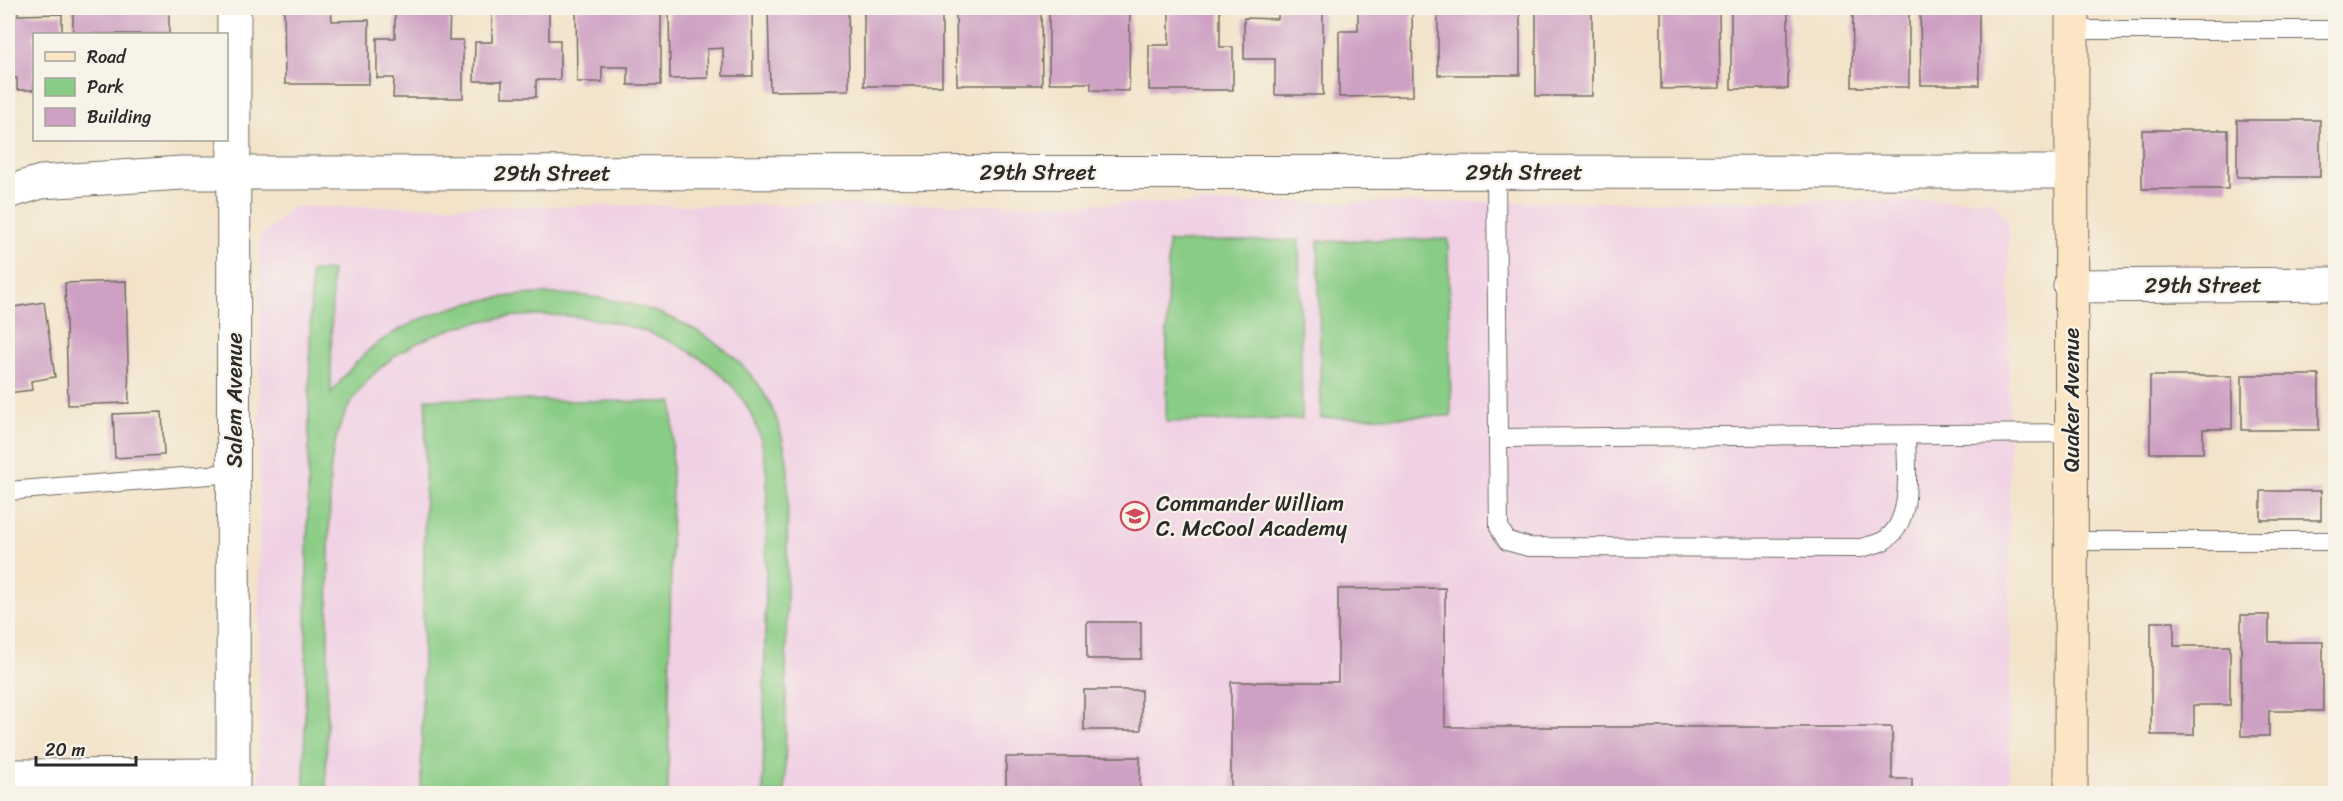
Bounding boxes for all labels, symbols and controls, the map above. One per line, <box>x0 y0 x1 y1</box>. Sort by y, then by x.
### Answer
legend <box>33 33 228 141</box>
text: Road <box>87 41 127 73</box>
text: Park <box>87 71 124 103</box>
text: Building <box>87 101 151 133</box>
street label: 29th Street <box>980 153 1097 192</box>
street label: 29th Street <box>1466 153 1583 192</box>
street label: 29th Street <box>494 154 611 193</box>
street label: 29th Street <box>2145 266 2262 305</box>
street label: Quaker Avenue <box>2052 327 2091 472</box>
street label: Salem Avenue <box>215 332 254 468</box>
place label: Commander William C. McCool Academy <box>1156 484 1348 548</box>
school or university icon: Commander William C. McCool Academy <box>1119 500 1151 532</box>
scale bar <box>36 729 136 767</box>
text: 20 m <box>45 734 85 766</box>

